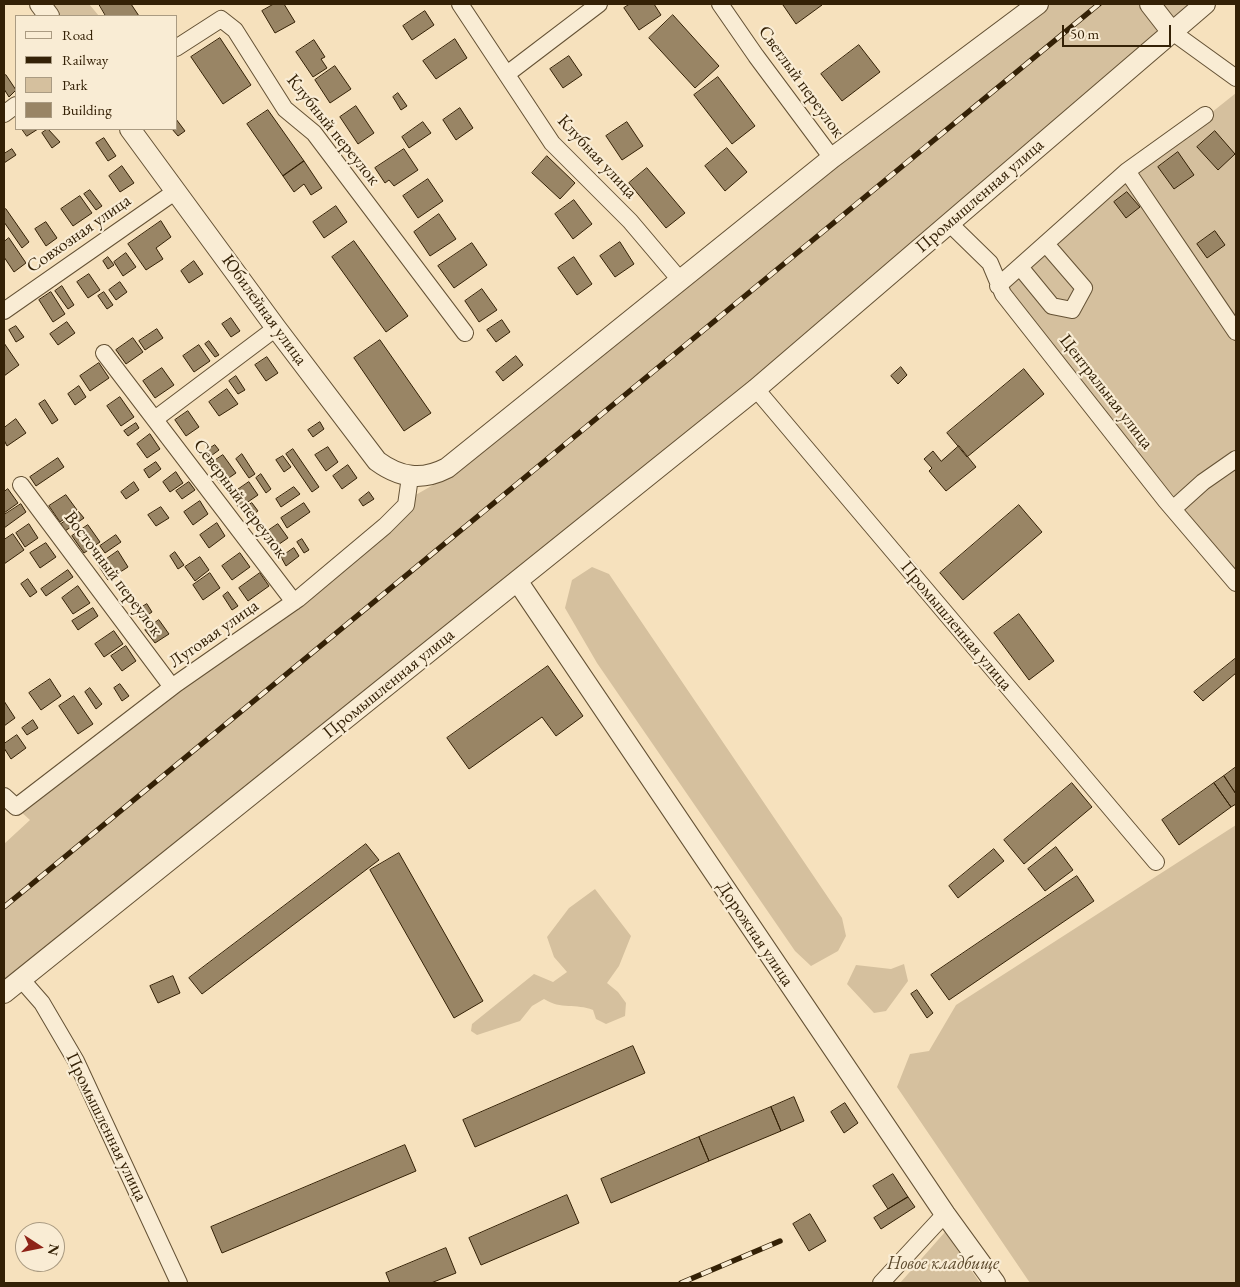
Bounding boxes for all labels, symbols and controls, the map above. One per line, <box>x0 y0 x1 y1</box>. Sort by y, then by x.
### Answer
legend <box>15 15 178 130</box>
scale bar <box>1065 15 1174 47</box>
street label: Светлый переулок <box>753 22 849 142</box>
text: 50 m <box>1070 24 1099 43</box>
text: Road <box>62 25 93 44</box>
text: Railway <box>62 50 108 69</box>
street label: Клубный переулок <box>282 70 384 190</box>
text: Park <box>62 75 88 94</box>
text: Building <box>62 100 112 119</box>
street label: Клубная улица <box>553 110 641 204</box>
street label: Промышленная улица <box>911 134 1049 258</box>
street label: Совхозная улица <box>23 190 135 278</box>
street label: Юбилейная улица <box>216 250 312 370</box>
street label: Центральная улица <box>1054 330 1158 454</box>
street label: Северный переулок <box>188 435 292 563</box>
street label: Восточный переулок <box>59 507 167 641</box>
street label: Промышленная улица <box>895 557 1017 695</box>
street label: Луговая улица <box>165 595 263 673</box>
street label: Промышленная улица <box>319 624 459 744</box>
street label: Дорожная улица <box>712 877 798 991</box>
street label: Промышленная улица <box>61 1049 151 1205</box>
north arrow <box>15 1222 65 1272</box>
text: N <box>44 1242 64 1257</box>
park label: Новое кладбище <box>887 1253 999 1275</box>

